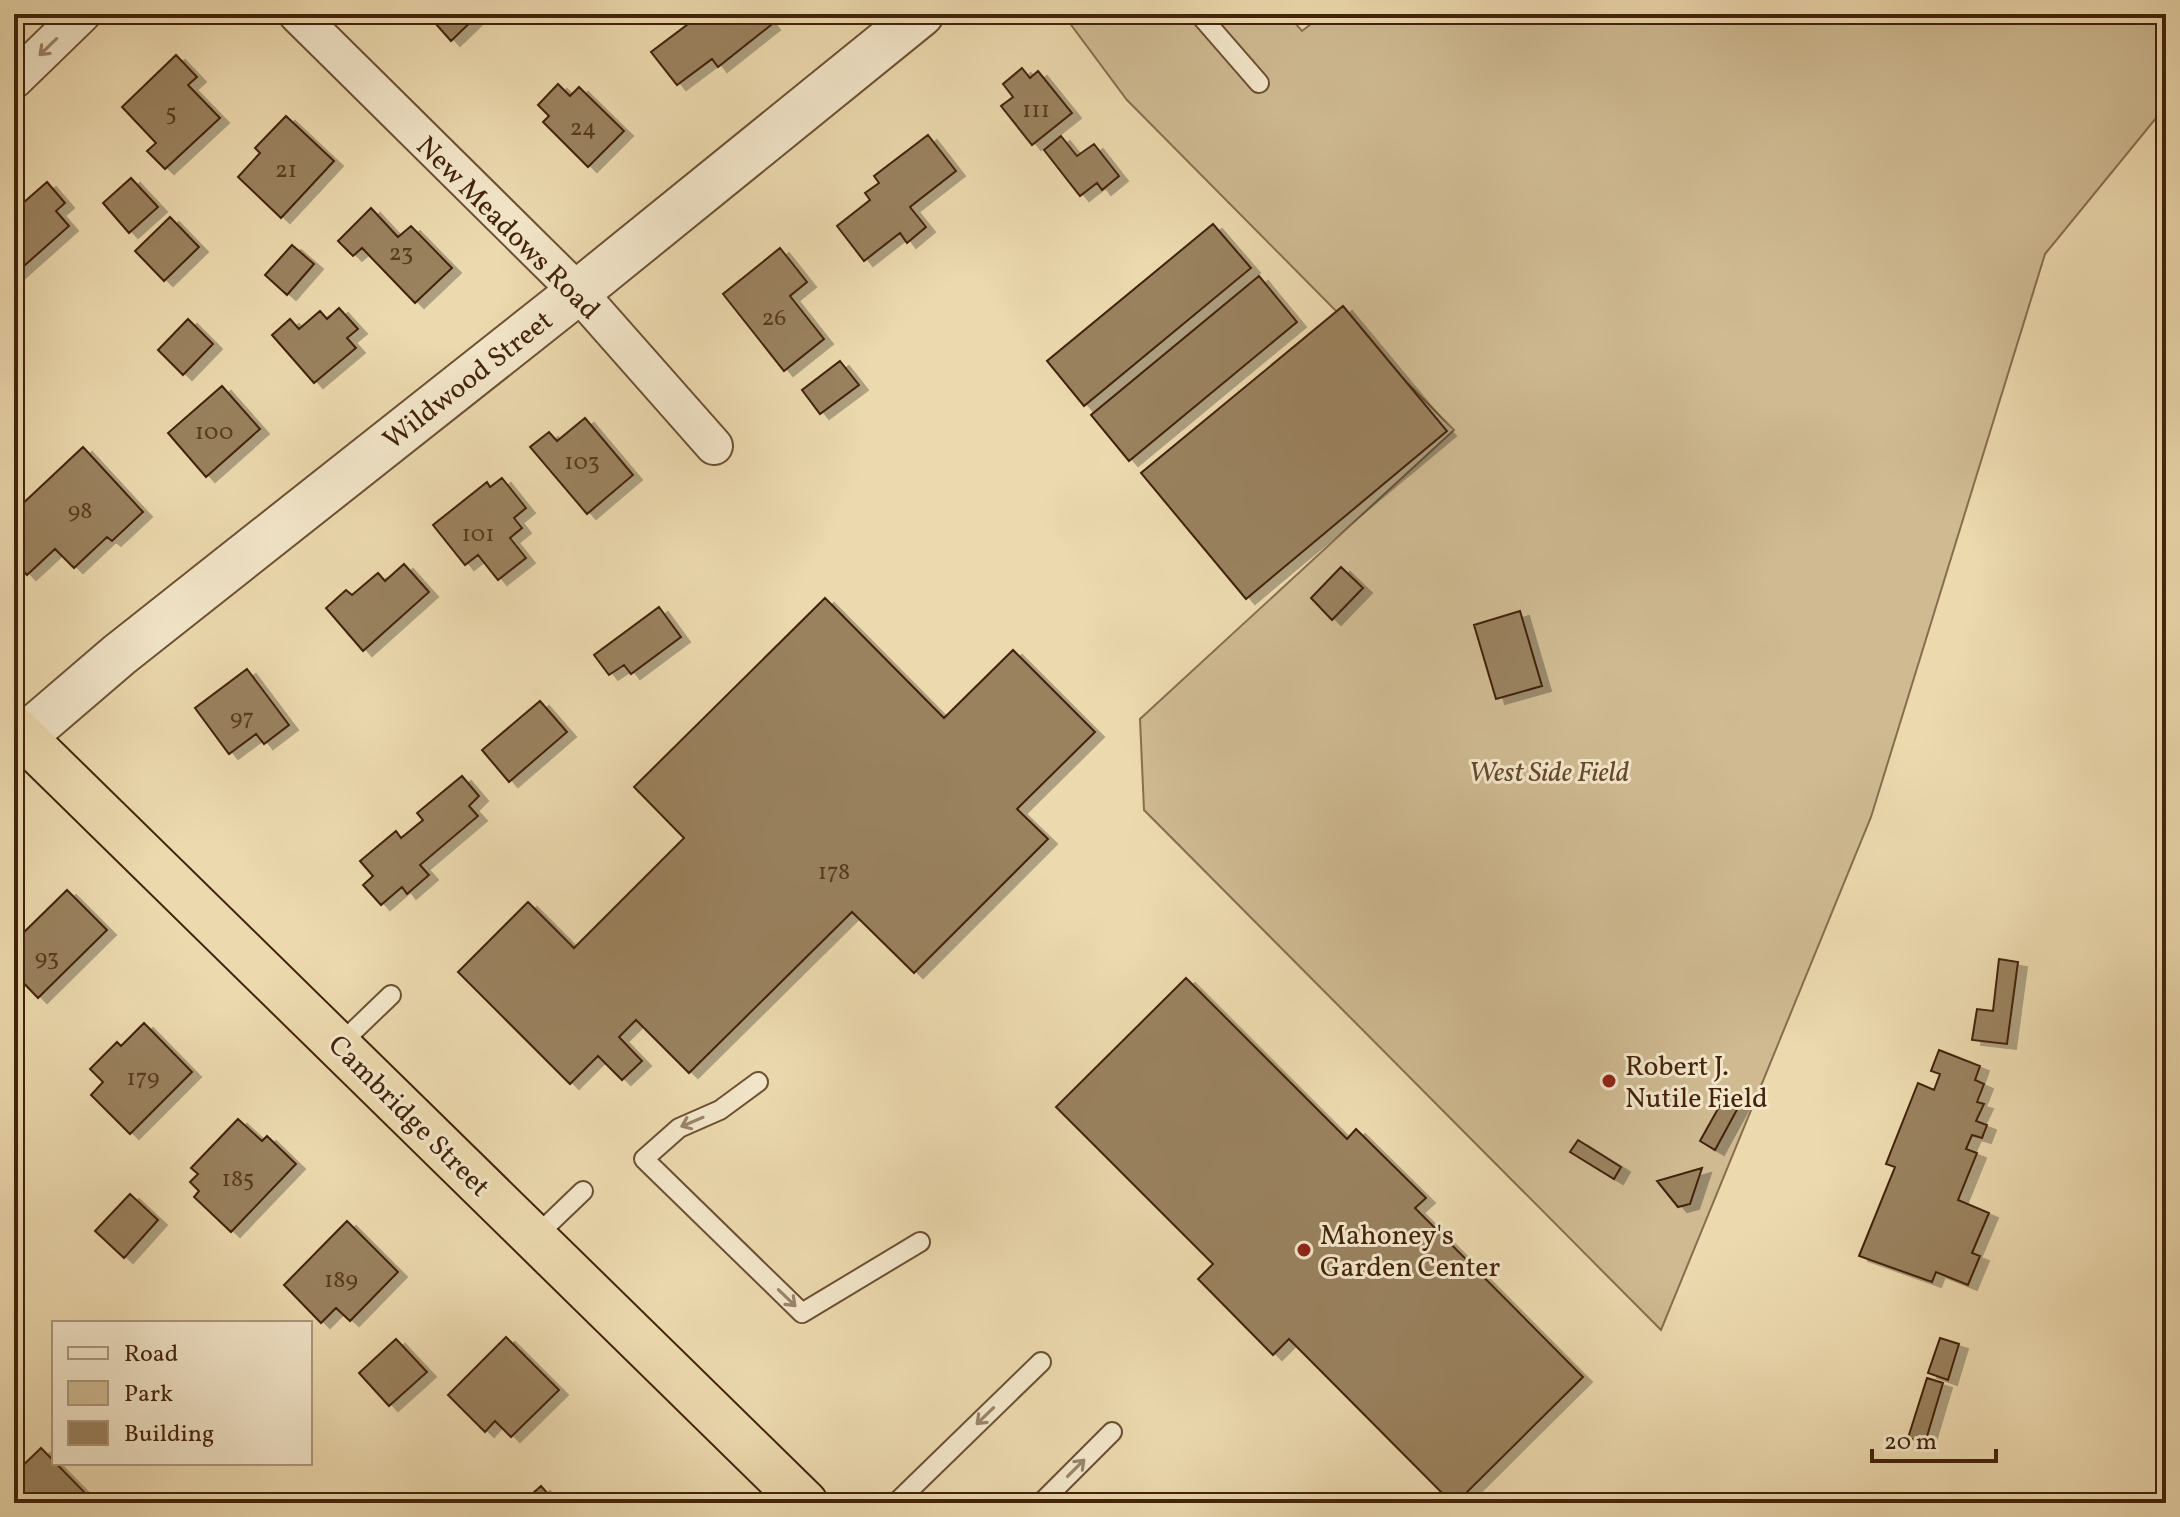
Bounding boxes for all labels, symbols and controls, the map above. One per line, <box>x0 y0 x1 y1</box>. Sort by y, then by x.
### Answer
one-way arrow <box>39 37 58 56</box>
house number: 111 <box>1022 94 1050 128</box>
house number: 5 <box>165 97 177 131</box>
house number: 24 <box>570 112 596 146</box>
street label: New Meadows Road <box>407 128 608 329</box>
house number: 21 <box>275 154 297 188</box>
house number: 23 <box>389 237 413 271</box>
street label: Wildwood Street <box>375 302 562 460</box>
house number: 26 <box>761 302 787 336</box>
house number: 100 <box>195 416 233 450</box>
house number: 103 <box>564 446 600 480</box>
house number: 98 <box>68 495 92 529</box>
house number: 101 <box>461 518 495 552</box>
house number: 97 <box>230 702 254 736</box>
park label: West Side Field <box>1469 754 1629 793</box>
house number: 178 <box>818 856 850 890</box>
house number: 93 <box>35 942 59 976</box>
street label: Cambridge Street <box>318 1027 498 1207</box>
place label: Robert J. Nutile Field <box>1625 1048 1768 1119</box>
house number: 179 <box>126 1062 160 1096</box>
marker: Robert J. Nutile Field <box>1600 1072 1618 1090</box>
one-way arrow <box>680 1116 705 1131</box>
house number: 185 <box>222 1163 254 1197</box>
place label: Mahoney's Garden Center <box>1320 1217 1501 1288</box>
marker: Mahoney's Garden Center <box>1295 1241 1313 1259</box>
house number: 189 <box>324 1264 358 1298</box>
one-way arrow <box>777 1288 796 1307</box>
legend <box>52 1321 312 1465</box>
text: Road <box>124 1338 178 1372</box>
text: Park <box>124 1378 173 1412</box>
one-way arrow <box>976 1406 995 1425</box>
scale bar <box>1872 1413 1996 1463</box>
text: Building <box>124 1418 214 1452</box>
text: 20 m <box>1884 1426 1937 1460</box>
one-way arrow <box>1066 1458 1086 1477</box>

